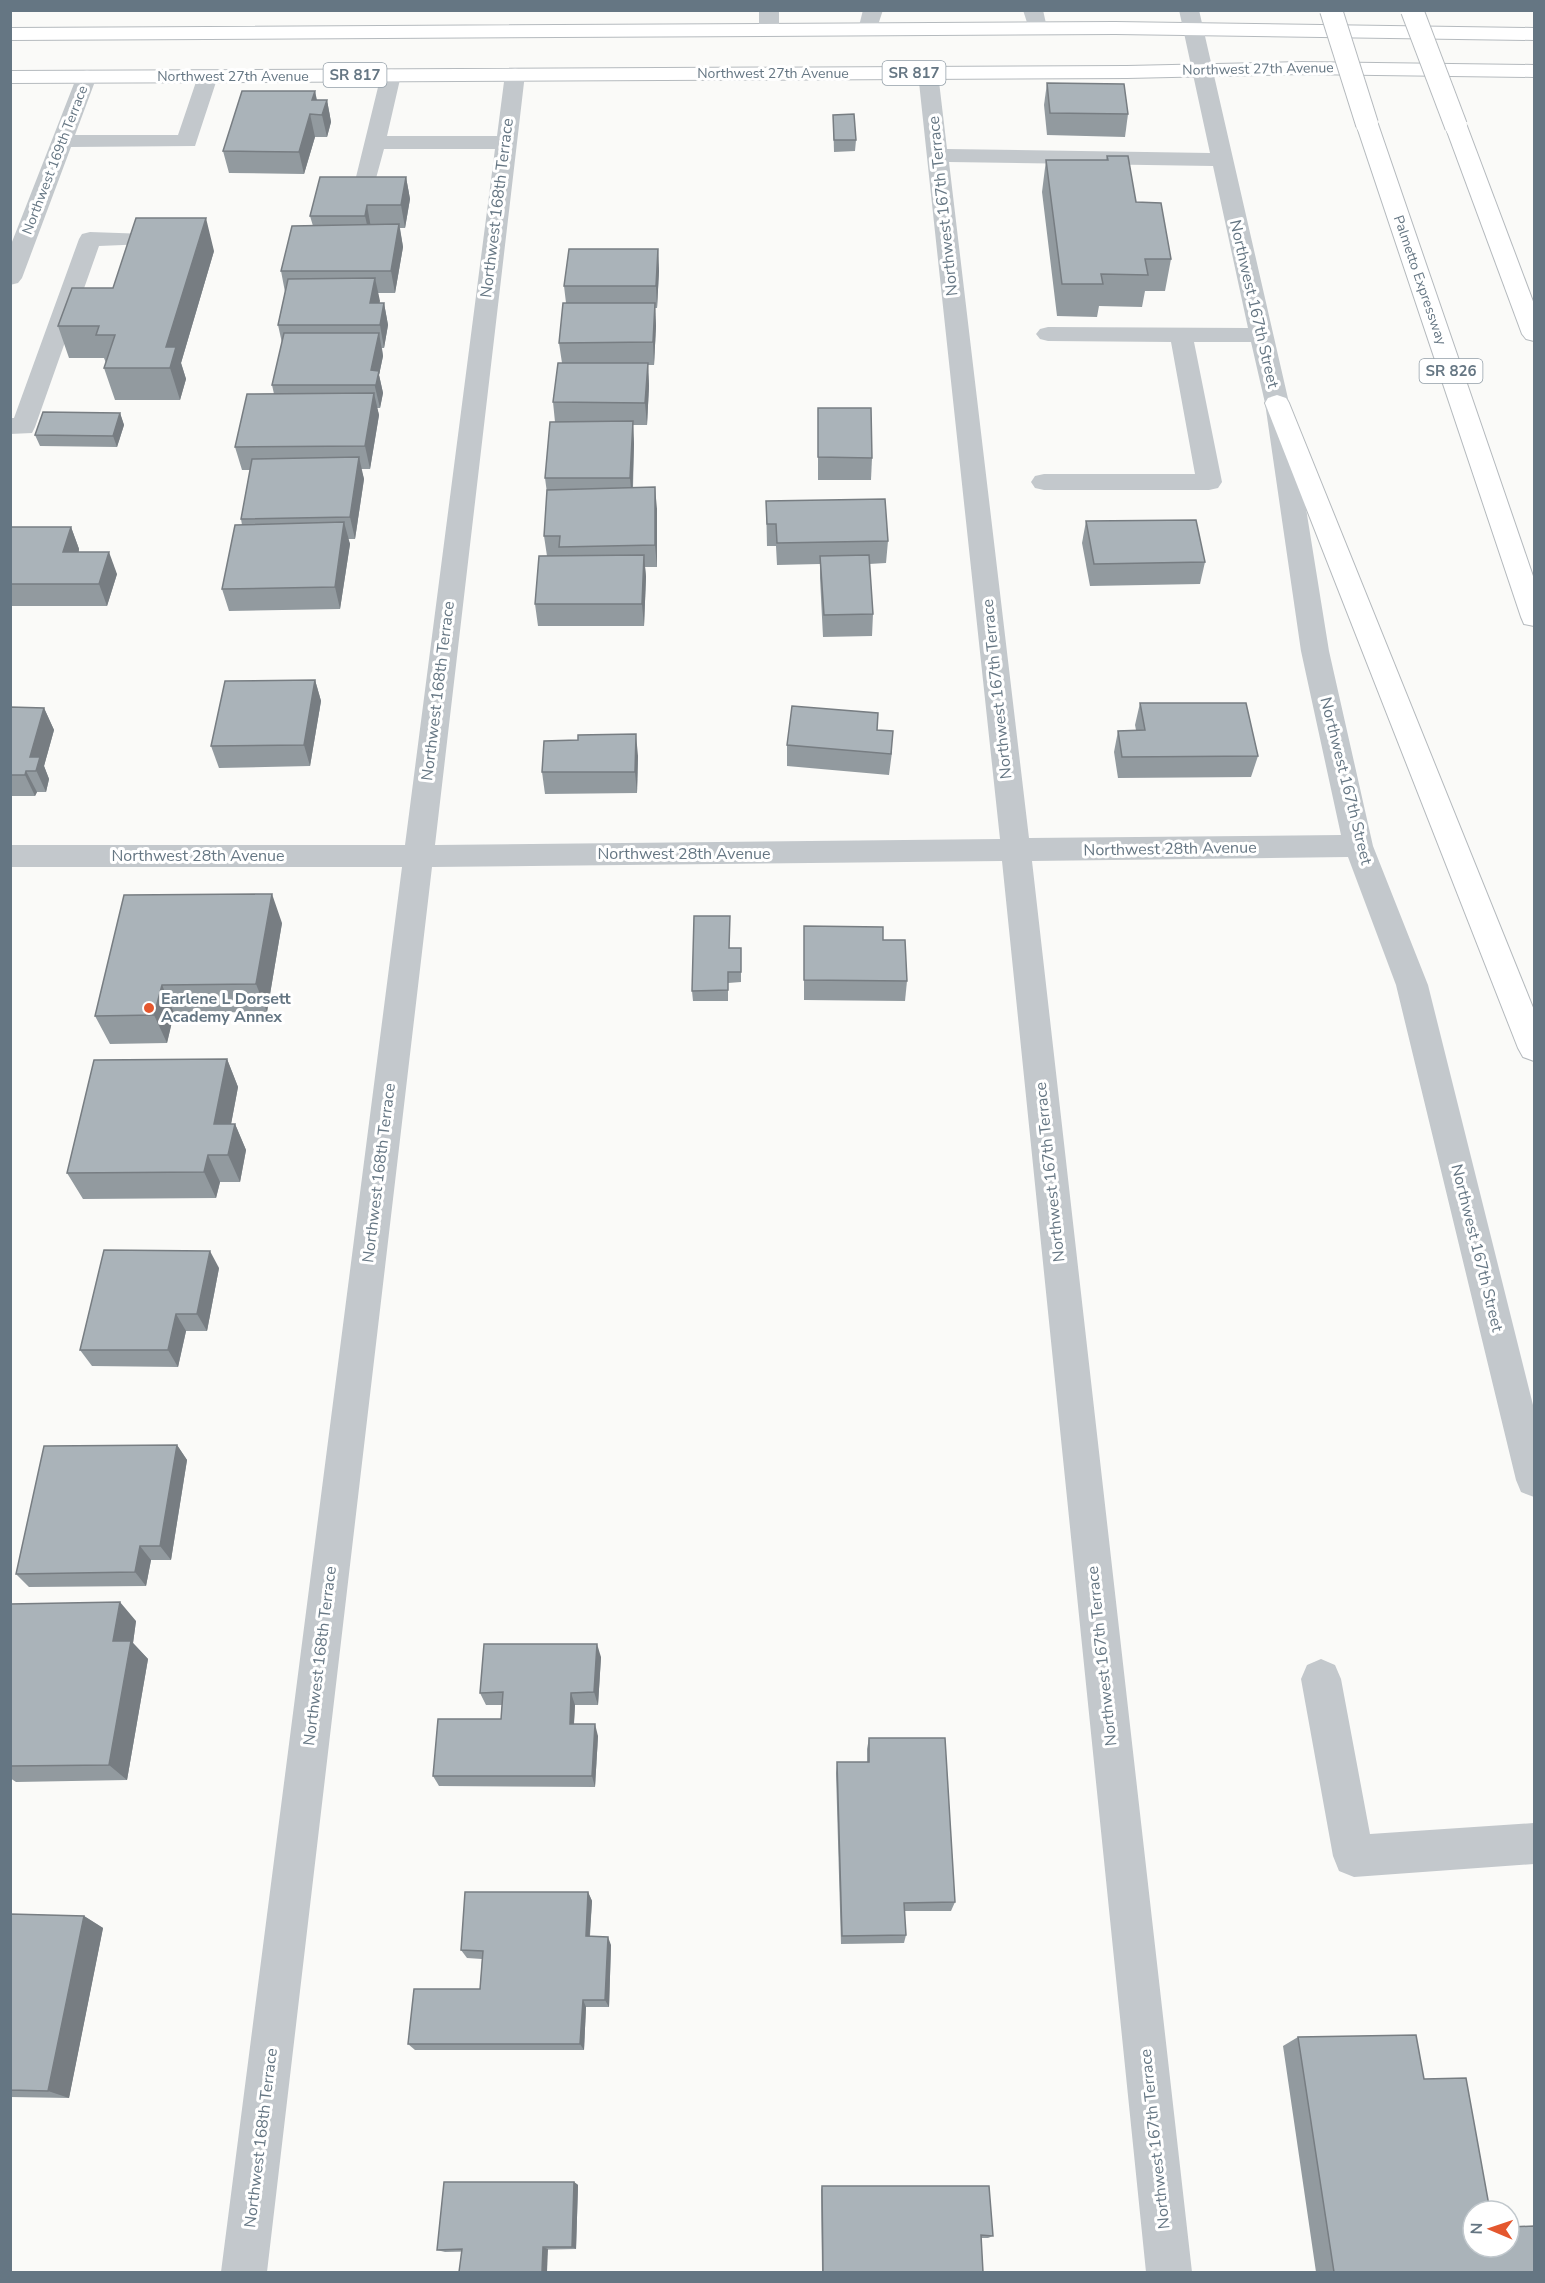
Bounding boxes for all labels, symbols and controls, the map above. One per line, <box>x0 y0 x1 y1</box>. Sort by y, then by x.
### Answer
street label: Northwest 27th Avenue <box>1182 58 1334 80</box>
road number: SR 817 <box>882 61 946 85</box>
road number: SR 817 <box>324 63 386 87</box>
street label: Northwest 27th Avenue <box>697 64 849 83</box>
street label: Northwest 27th Avenue <box>157 67 309 86</box>
street label: Northwest 169th Terrace <box>18 83 92 237</box>
street label: Northwest 167th Terrace <box>923 115 963 297</box>
street label: Northwest 168th Terrace <box>475 117 519 299</box>
street label: Palmetto Expressway <box>1389 213 1451 348</box>
street label: Northwest 167th Street <box>1224 218 1284 391</box>
road number: SR 826 <box>1420 359 1482 383</box>
street label: Northwest 167th Terrace <box>977 598 1017 780</box>
street label: Northwest 168th Terrace <box>416 600 460 782</box>
street label: Northwest 167th Street <box>1315 695 1378 867</box>
street label: Northwest 28th Avenue <box>1083 836 1257 862</box>
street label: Northwest 28th Avenue <box>597 843 771 865</box>
street label: Northwest 28th Avenue <box>111 845 285 867</box>
place label: Earlene L Dorsett Academy Annex <box>161 988 292 1028</box>
marker: Earlene L Dorsett Academy Annex <box>142 1001 156 1015</box>
street label: Northwest 167th Terrace <box>1030 1081 1070 1263</box>
street label: Northwest 168th Terrace <box>357 1082 401 1264</box>
street label: Northwest 167th Street <box>1446 1162 1509 1334</box>
street label: Northwest 168th Terrace <box>298 1565 342 1747</box>
street label: Northwest 167th Terrace <box>1082 1565 1122 1747</box>
street label: Northwest 168th Terrace <box>239 2047 283 2229</box>
street label: Northwest 167th Terrace <box>1135 2048 1175 2230</box>
north arrow <box>1461 2199 1521 2259</box>
text: N <box>1466 2222 1488 2235</box>

